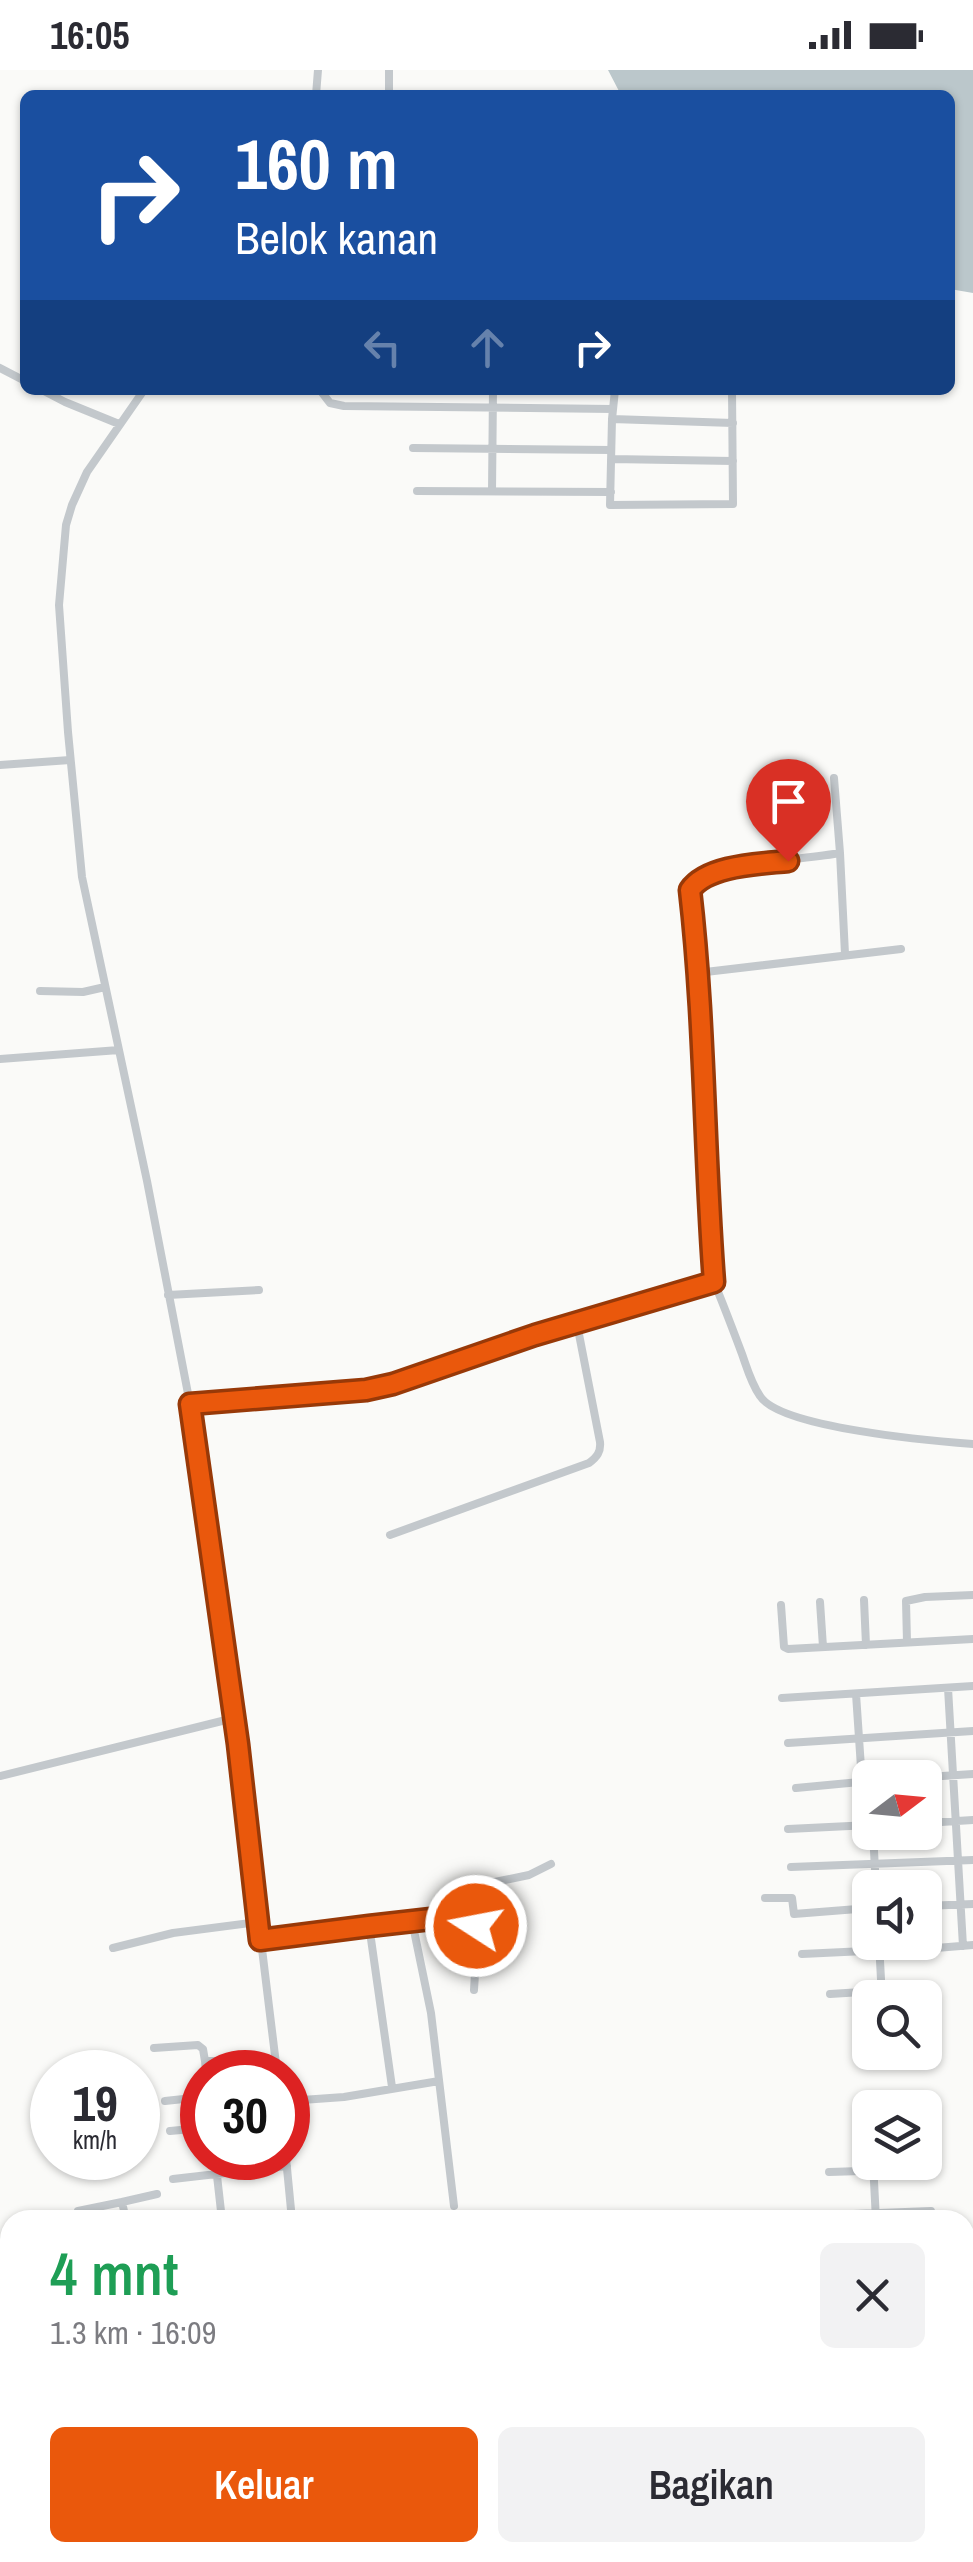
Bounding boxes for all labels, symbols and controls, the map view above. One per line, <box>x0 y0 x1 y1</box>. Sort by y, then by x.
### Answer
text: 16:05 <box>50 10 130 61</box>
text: 160 m <box>235 117 398 211</box>
icon: right <box>70 130 200 260</box>
text: Belok kanan <box>235 207 438 268</box>
icon: left <box>355 320 410 375</box>
icon: ahead <box>460 320 515 375</box>
icon: right <box>565 320 620 375</box>
pin <box>746 759 831 862</box>
icon: arrive <box>761 774 816 829</box>
north arrow <box>852 1760 942 1850</box>
map controls <box>852 1760 942 2180</box>
button: sound <box>852 1870 942 1960</box>
position arrow <box>424 1874 528 1978</box>
button: search <box>852 1980 942 2070</box>
speed limit sign: 30 <box>180 2050 310 2180</box>
text: 19 <box>72 2069 118 2137</box>
button: layers <box>852 2090 942 2180</box>
text: km/h <box>73 2123 117 2157</box>
text: 4 mnt <box>50 2233 178 2314</box>
button: close <box>820 2243 925 2348</box>
text: 1.3 km · 16:09 <box>50 2311 216 2354</box>
button: Keluar <box>50 2427 478 2542</box>
button: Bagikan <box>498 2427 925 2542</box>

